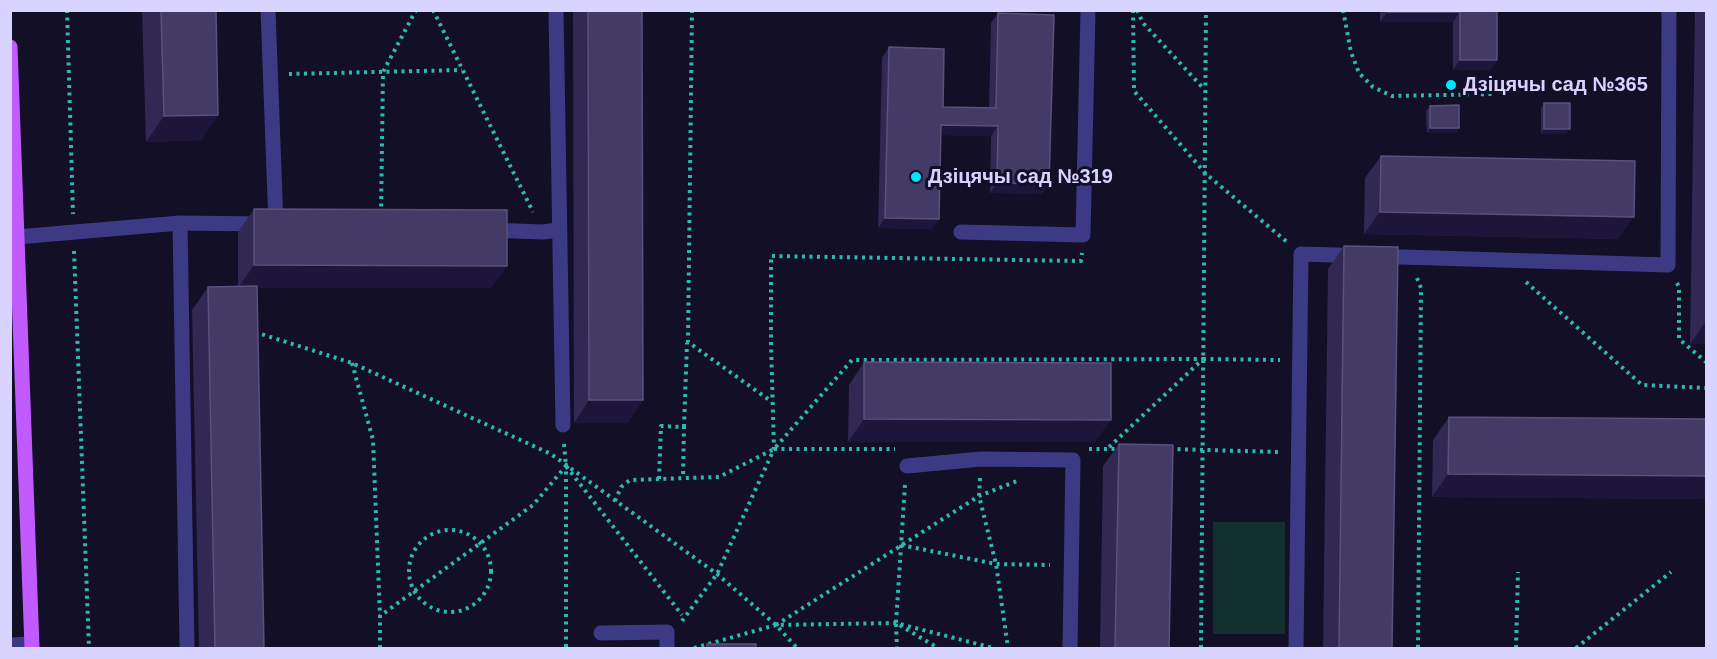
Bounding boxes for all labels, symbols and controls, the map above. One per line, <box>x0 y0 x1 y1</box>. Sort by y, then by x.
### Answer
place label: Дзіцячы сад №365 <box>1463 73 1648 97</box>
marker: Дзіцячы сад №365 <box>1444 78 1458 92</box>
place label: Дзіцячы сад №319 <box>928 165 1113 189</box>
marker: Дзіцячы сад №319 <box>909 170 923 184</box>

